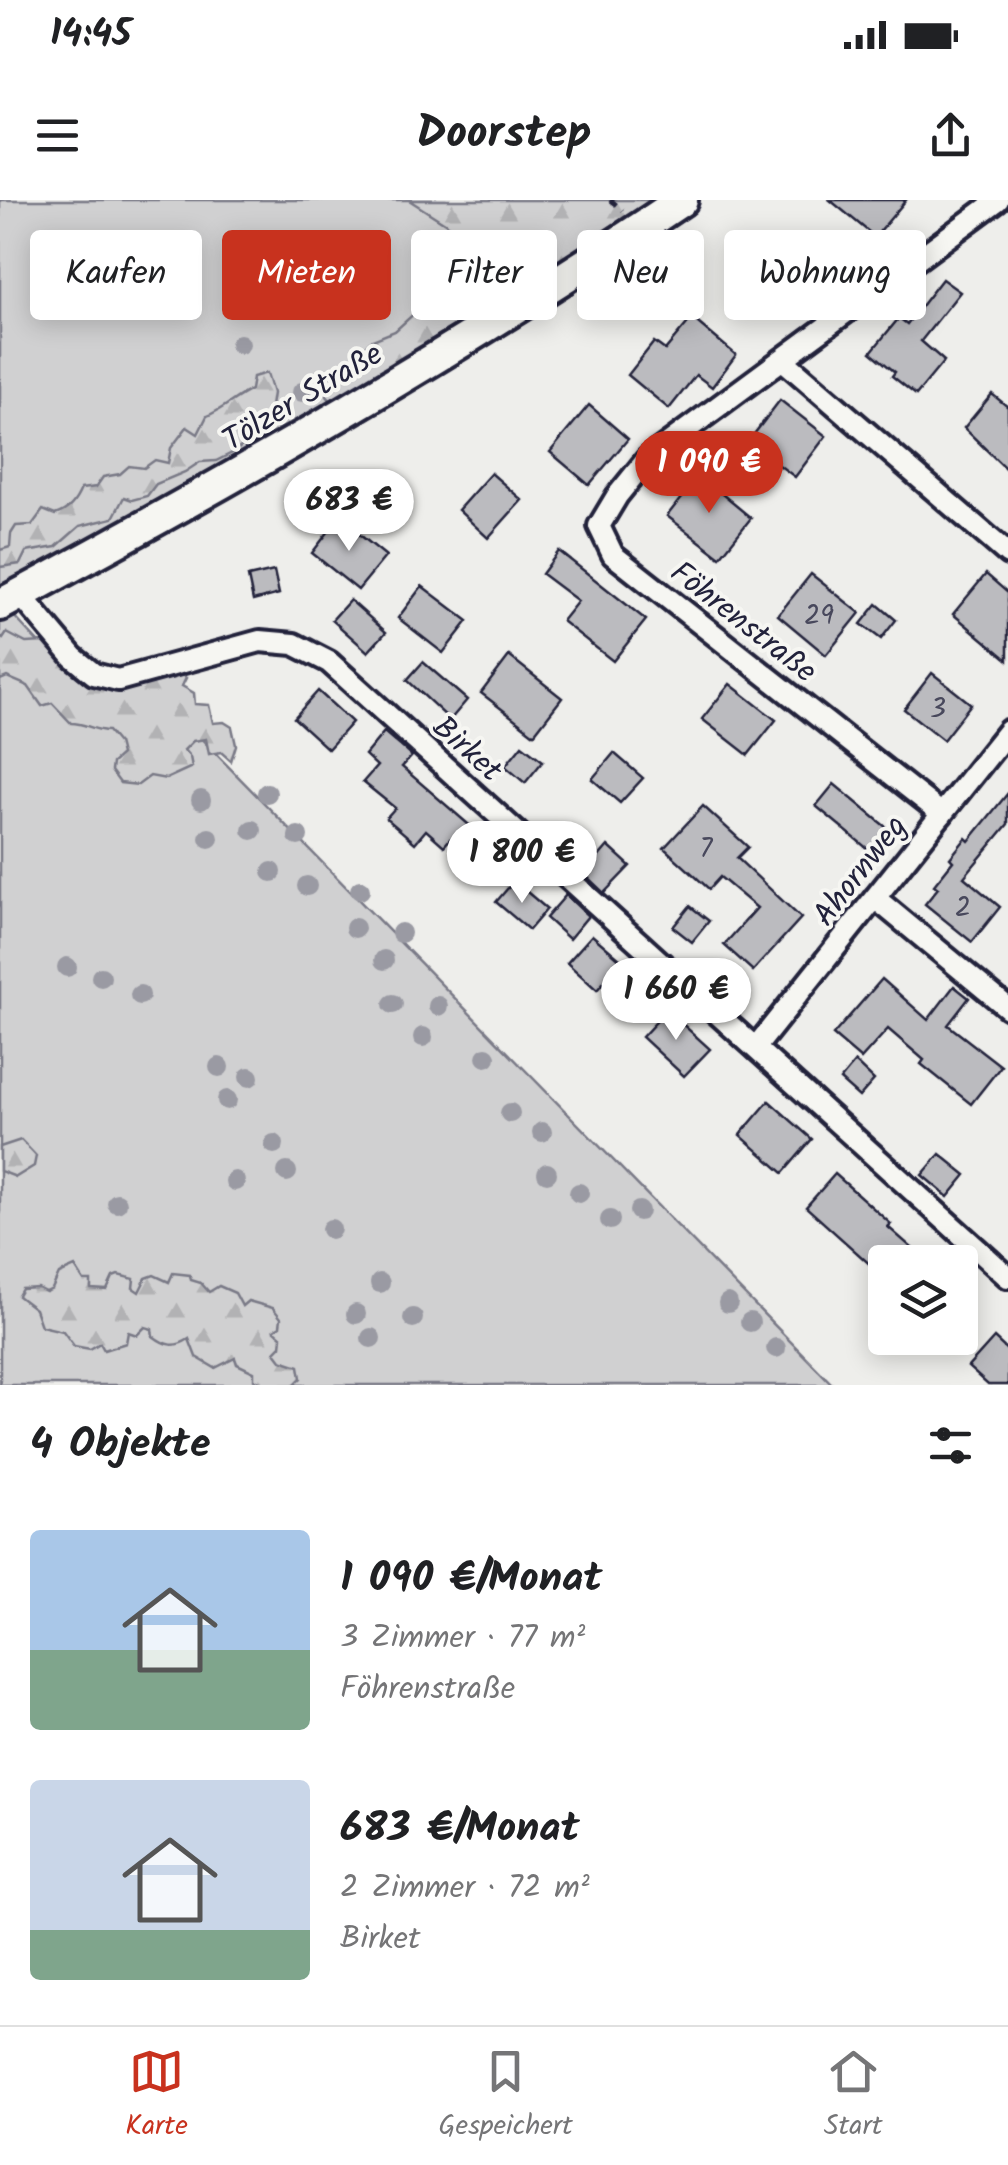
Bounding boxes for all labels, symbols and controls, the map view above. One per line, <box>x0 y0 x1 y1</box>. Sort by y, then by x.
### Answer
text: 14:45 <box>50 5 131 65</box>
text: Doorstep <box>417 99 591 171</box>
icon: menu <box>30 108 85 163</box>
icon: share <box>923 108 978 163</box>
chip: Kaufen <box>30 230 202 320</box>
chip: Mieten <box>222 230 391 320</box>
chip: Filter <box>411 230 557 320</box>
chip: Neu <box>577 230 704 320</box>
chip: Wohnung <box>724 230 926 320</box>
street label: Tölzer Straße <box>213 330 393 466</box>
pin: 1 090 € <box>617 431 801 516</box>
text: 1 090 € <box>657 438 761 489</box>
pin: 683 € <box>279 469 419 554</box>
text: 683 € <box>306 476 392 527</box>
street label: Föhrenstraße <box>658 549 827 697</box>
house number: 29 <box>804 594 834 639</box>
house number: 3 <box>930 687 946 732</box>
street label: Birket <box>419 704 514 796</box>
street label: Ahornweg <box>801 805 921 938</box>
pin: 1 800 € <box>430 821 614 906</box>
house number: 7 <box>700 827 714 872</box>
text: 1 800 € <box>469 828 575 879</box>
house number: 2 <box>955 886 971 931</box>
pin: 1 660 € <box>584 958 768 1043</box>
text: 1 660 € <box>623 965 729 1016</box>
map controls <box>868 1245 978 1355</box>
button: layers <box>868 1245 978 1355</box>
text: 4 Objekte <box>30 1412 210 1479</box>
icon: filters <box>923 1418 978 1473</box>
text: 1 090 €/Monat <box>340 1546 602 1613</box>
icon: home <box>110 1570 230 1690</box>
text: 3 Zimmer · 77 m² <box>340 1613 585 1664</box>
text: Föhrenstraße <box>340 1664 515 1715</box>
text: 683 €/Monat <box>340 1796 580 1863</box>
icon: home <box>110 1820 230 1940</box>
text: 2 Zimmer · 72 m² <box>340 1863 590 1914</box>
text: Birket <box>340 1914 420 1965</box>
tab: Karte <box>125 2044 188 2149</box>
tab: Gespeichert <box>438 2044 573 2149</box>
tab: Start <box>824 2044 883 2149</box>

